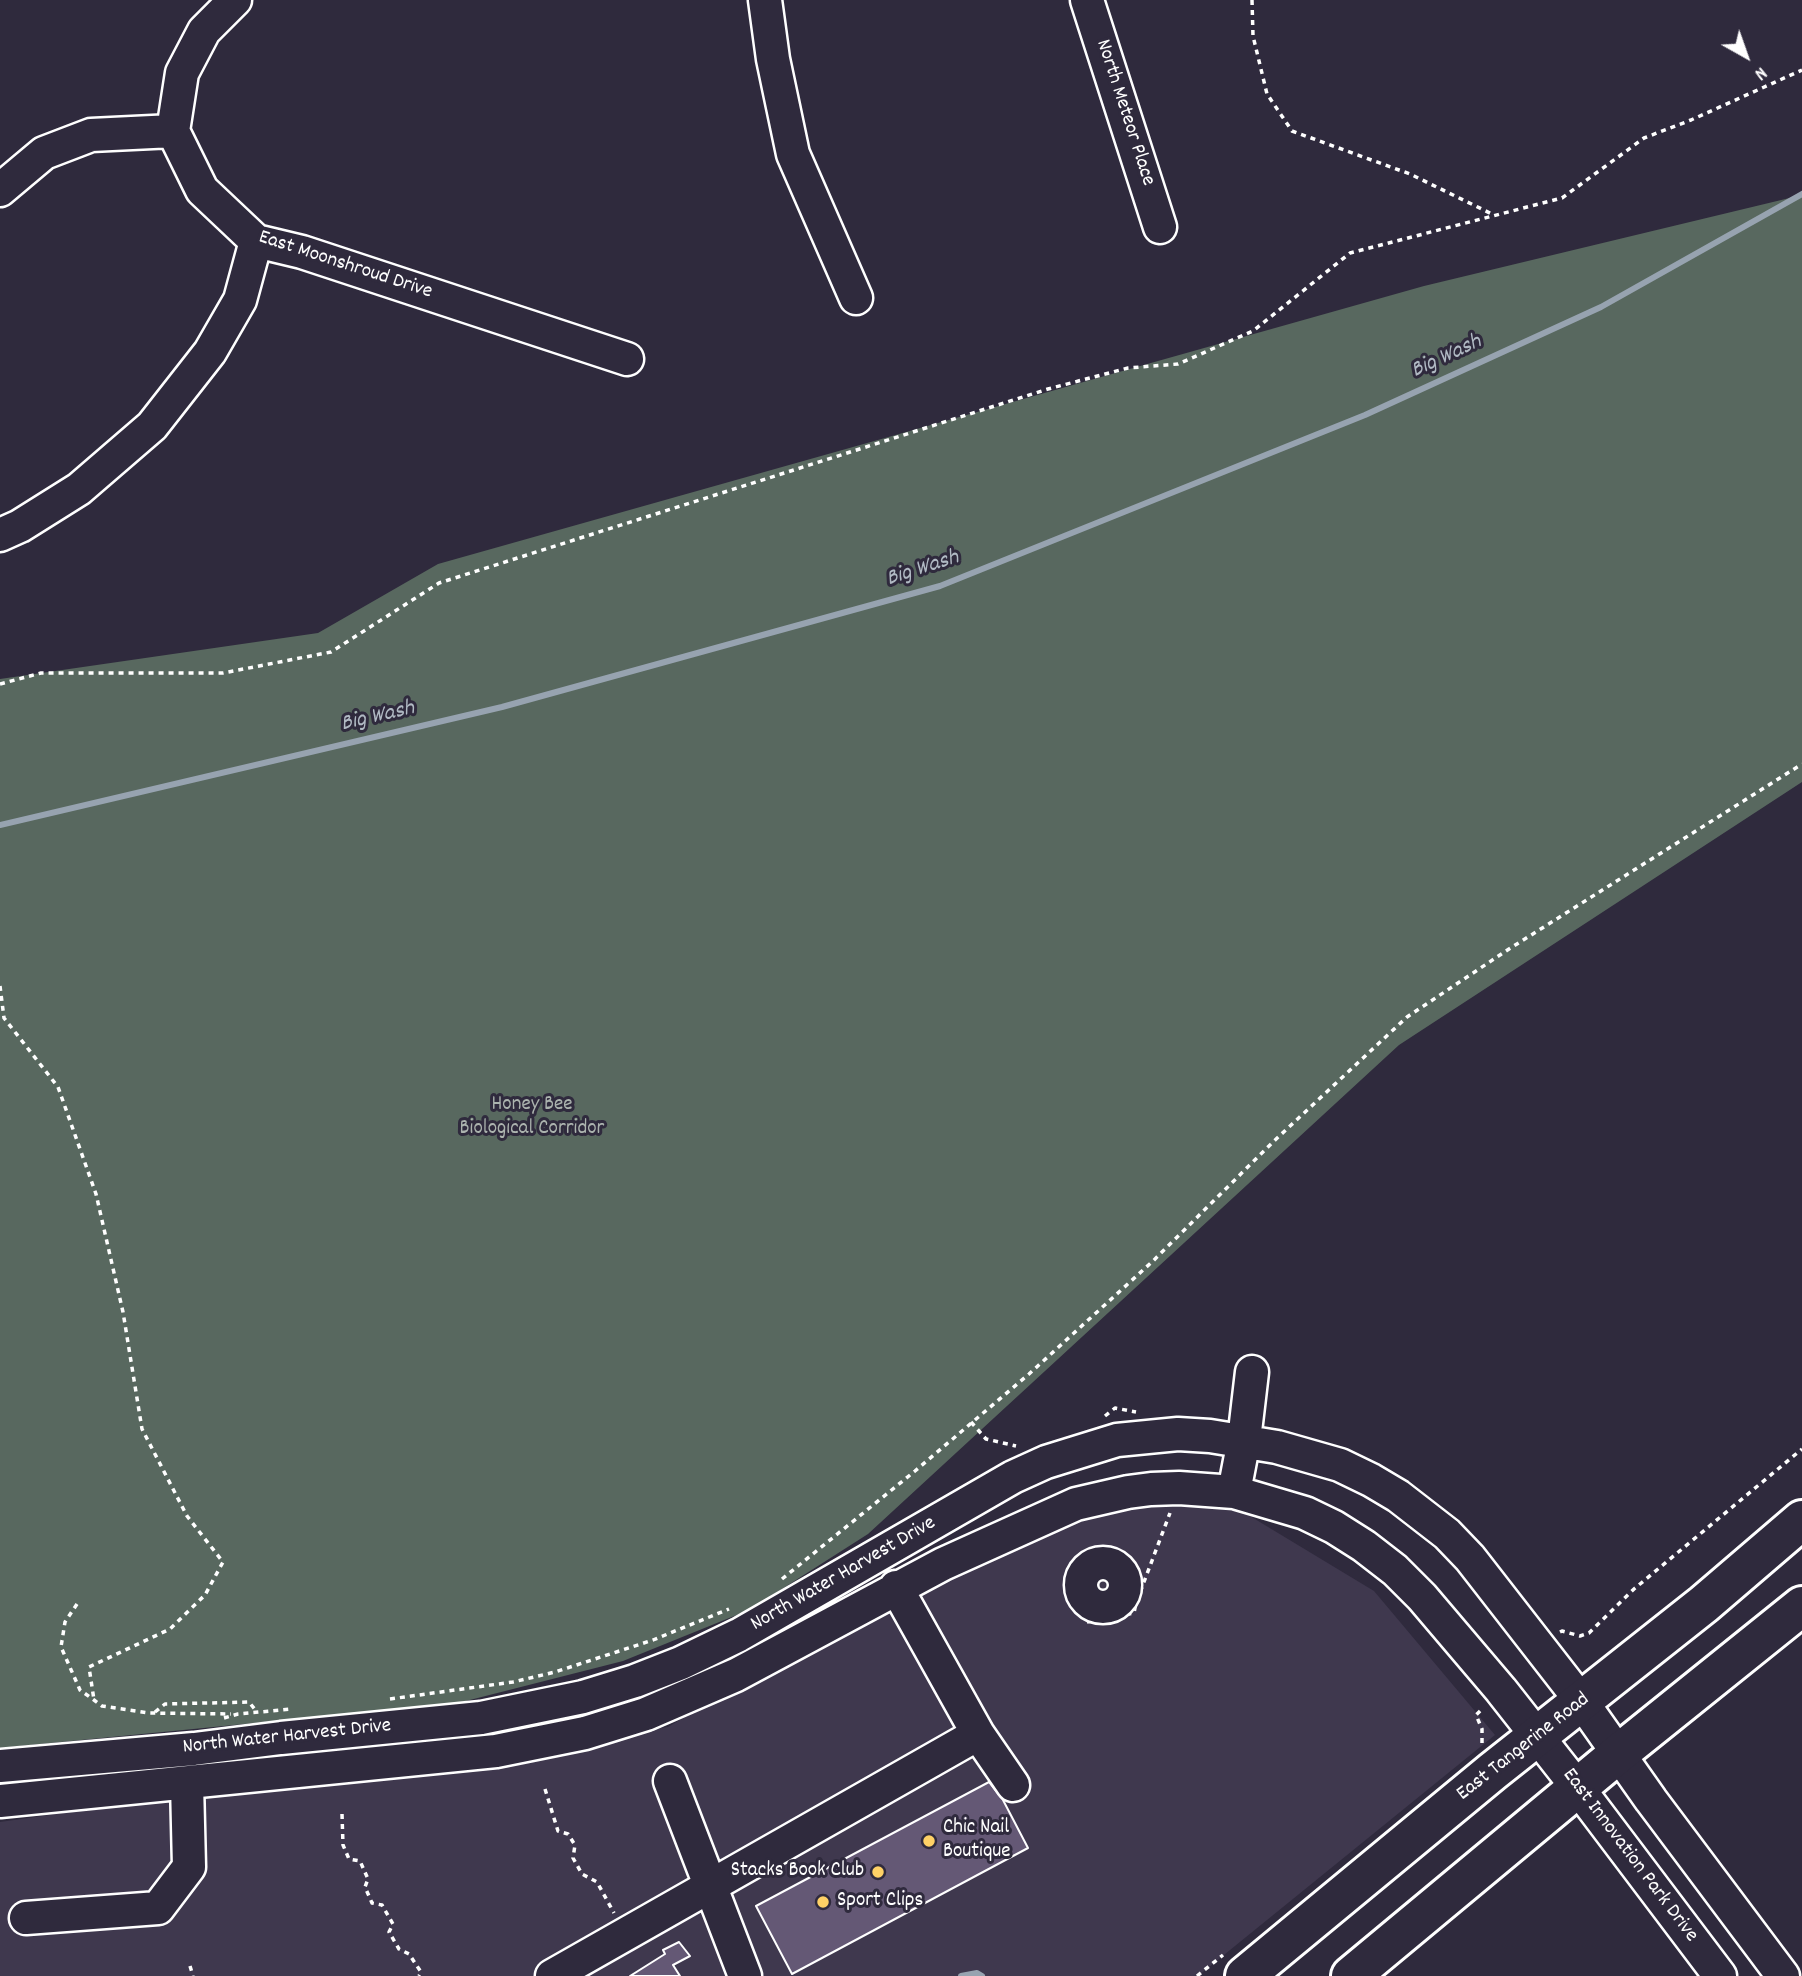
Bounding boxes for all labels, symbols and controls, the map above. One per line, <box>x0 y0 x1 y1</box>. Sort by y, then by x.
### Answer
north arrow <box>1711 21 1781 91</box>
street label: North Meteor Place <box>1088 37 1160 189</box>
text: N <box>1748 59 1772 86</box>
street label: East Moonshroud Drive <box>255 226 435 306</box>
water label: Big Wash <box>1407 330 1487 386</box>
water label: Big Wash <box>883 545 963 595</box>
water label: Big Wash <box>339 696 417 740</box>
park label: Honey Bee Biological Corridor <box>460 1093 604 1143</box>
street label: North Water Harvest Drive <box>747 1512 941 1638</box>
street label: East Tangerine Road <box>1452 1688 1596 1808</box>
street label: North Water Harvest Drive <box>182 1715 392 1761</box>
street label: East Innovation Park Drive <box>1555 1764 1703 1948</box>
place label: Chic Nail Boutique <box>943 1816 1011 1866</box>
marker: Chic Nail Boutique <box>921 1833 937 1849</box>
place label: Stacks Book Club <box>731 1859 864 1885</box>
marker: Stacks Book Club <box>870 1864 886 1880</box>
place label: Sport Clips <box>837 1889 923 1915</box>
marker: Sport Clips <box>815 1894 831 1910</box>

